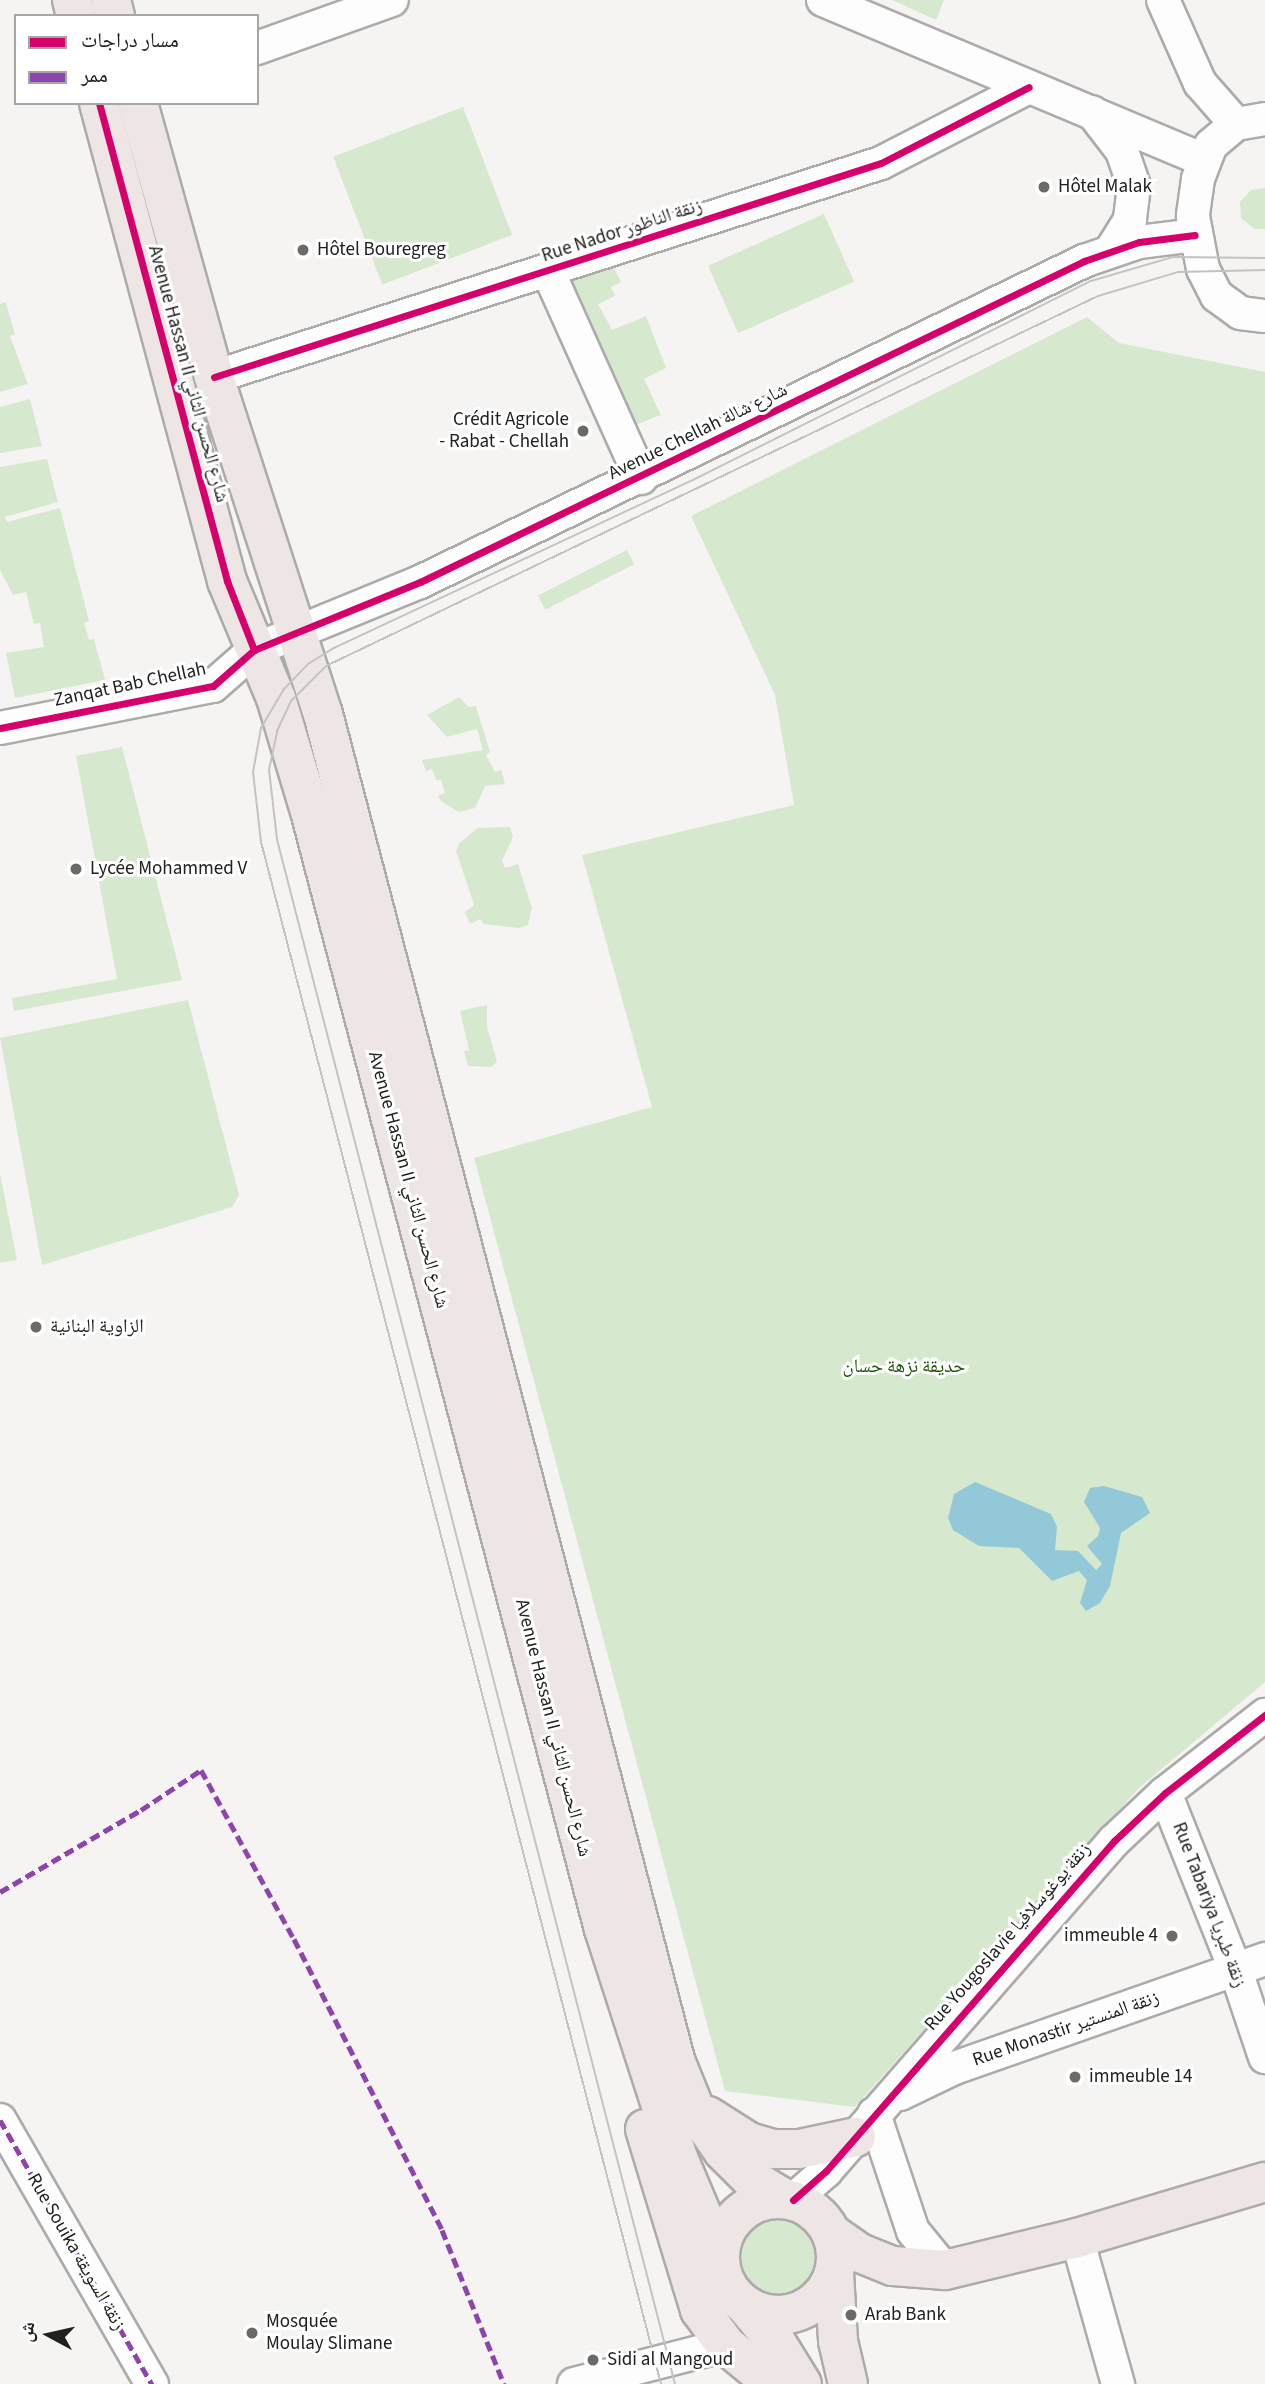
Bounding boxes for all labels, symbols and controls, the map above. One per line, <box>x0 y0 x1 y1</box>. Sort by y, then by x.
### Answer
legend <box>14 14 259 105</box>
text: مسار دراجات <box>81 25 179 55</box>
text: ممر <box>81 60 108 90</box>
place label: Hôtel Malak <box>1058 176 1152 198</box>
marker: Hôtel Malak <box>1036 179 1052 195</box>
street label: Rue Nador زنقة الناظور <box>539 194 705 268</box>
place label: Hôtel Bouregreg <box>317 239 446 261</box>
marker: Hôtel Bouregreg <box>295 242 311 258</box>
street label: Avenue Hassan II شارع الحسن الثاني <box>143 243 233 505</box>
street label: Avenue Chellah شارع شالة <box>605 379 791 485</box>
place label: Crédit Agricole - Rabat - Chellah <box>439 409 569 453</box>
marker: Crédit Agricole - Rabat - Chellah <box>575 423 591 439</box>
street label: Zanqat Bab Chellah <box>52 658 208 712</box>
place label: Lycée Mohammed V <box>90 858 247 880</box>
marker: Lycée Mohammed V <box>68 861 84 877</box>
street label: Avenue Hassan II شارع الحسن الثاني <box>363 1049 453 1311</box>
place label: الزاوية البنانية <box>50 1316 144 1338</box>
marker: الزاوية البنانية <box>28 1319 44 1335</box>
park label: حديقة نزهة حسان <box>843 1356 965 1378</box>
street label: Avenue Hassan II شارع الحسن الثاني <box>510 1597 596 1859</box>
street label: Rue Tabariya زنقة طبريا <box>1167 1819 1251 1991</box>
street label: Rue Yougoslavie زنقة يوغوسلافيا <box>920 1838 1096 2036</box>
place label: immeuble 4 <box>1064 1925 1158 1947</box>
marker: immeuble 4 <box>1164 1928 1180 1944</box>
street label: Rue Monastir زنقة المنستير <box>970 1986 1162 2072</box>
place label: immeuble 14 <box>1089 2066 1192 2088</box>
marker: immeuble 14 <box>1067 2069 1083 2085</box>
street label: Rue Souika زنقة السويقة <box>22 2170 130 2334</box>
north arrow <box>14 2300 84 2370</box>
place label: Arab Bank <box>865 2304 946 2326</box>
marker: Arab Bank <box>843 2307 859 2323</box>
place label: Mosquée Moulay Slimane <box>266 2311 392 2355</box>
text: ش <box>13 2320 42 2344</box>
marker: Mosquée Moulay Slimane <box>244 2325 260 2341</box>
place label: Sidi al Mangoud <box>607 2349 733 2371</box>
marker: Sidi al Mangoud <box>585 2352 601 2368</box>

